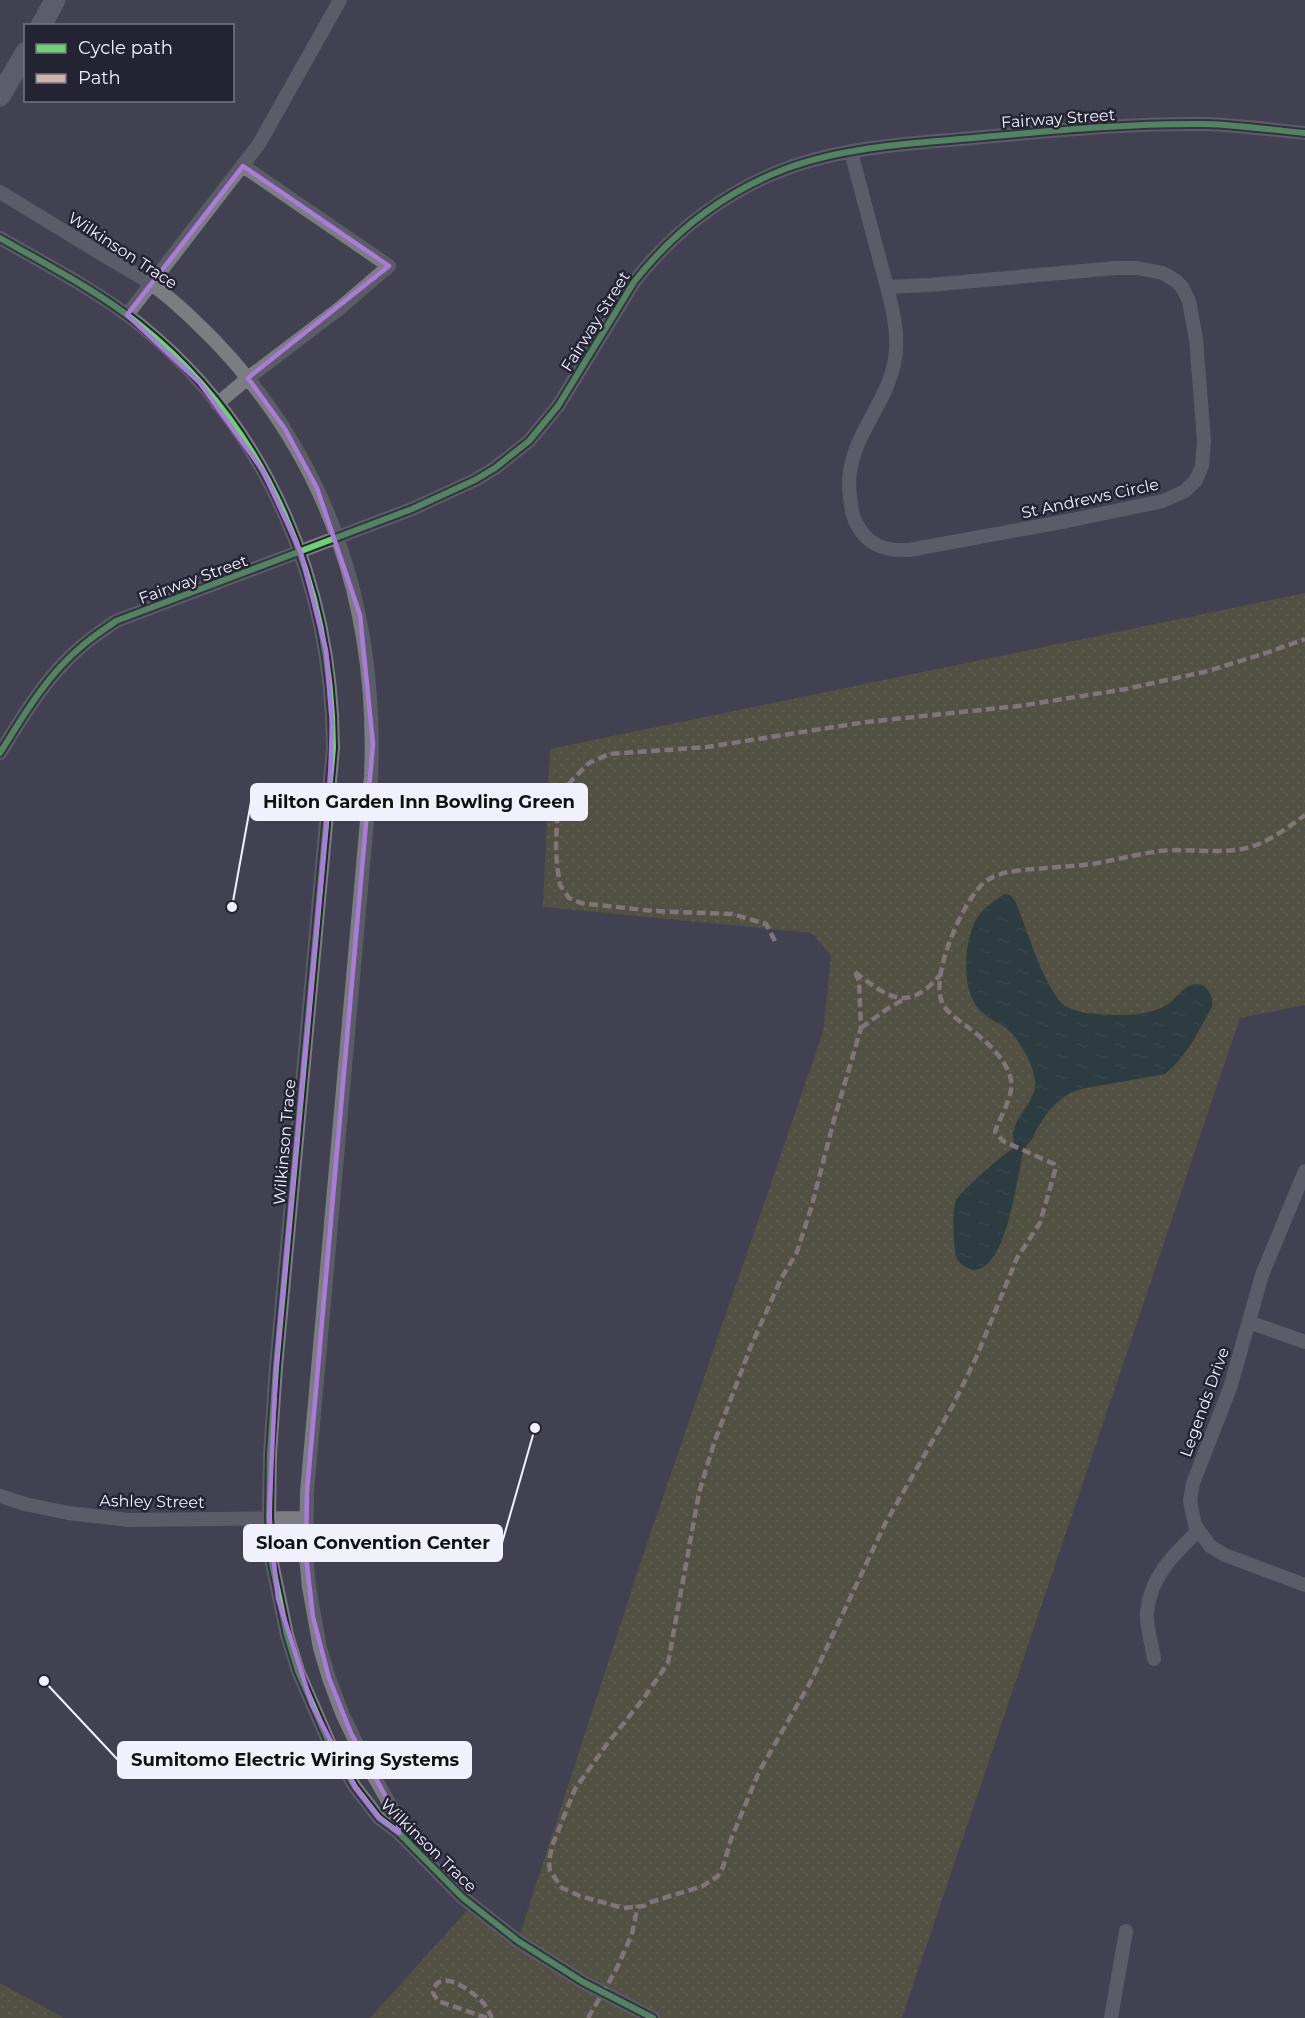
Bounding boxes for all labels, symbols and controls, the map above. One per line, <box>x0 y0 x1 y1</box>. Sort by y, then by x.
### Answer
legend <box>24 24 234 102</box>
text: Cycle path <box>78 37 173 59</box>
text: Path <box>78 67 121 89</box>
street label: Fairway Street <box>1000 105 1116 132</box>
street label: Wilkinson Trace <box>65 208 181 293</box>
street label: Fairway Street <box>557 267 634 375</box>
street label: St Andrews Circle <box>1020 475 1161 522</box>
street label: Fairway Street <box>136 551 251 608</box>
callout: Hilton Garden Inn Bowling Green <box>251 784 587 820</box>
text: Hilton Garden Inn Bowling Green <box>263 791 575 813</box>
street label: Wilkinson Trace <box>270 1078 299 1206</box>
street label: Legends Drive <box>1176 1345 1233 1460</box>
street label: Ashley Street <box>99 1491 205 1512</box>
callout: Sloan Convention Center <box>244 1525 502 1561</box>
text: Sloan Convention Center <box>256 1532 490 1554</box>
callout: Sumitomo Electric Wiring Systems <box>118 1742 471 1778</box>
text: Sumitomo Electric Wiring Systems <box>131 1749 460 1771</box>
street label: Wilkinson Trace <box>377 1795 481 1896</box>

